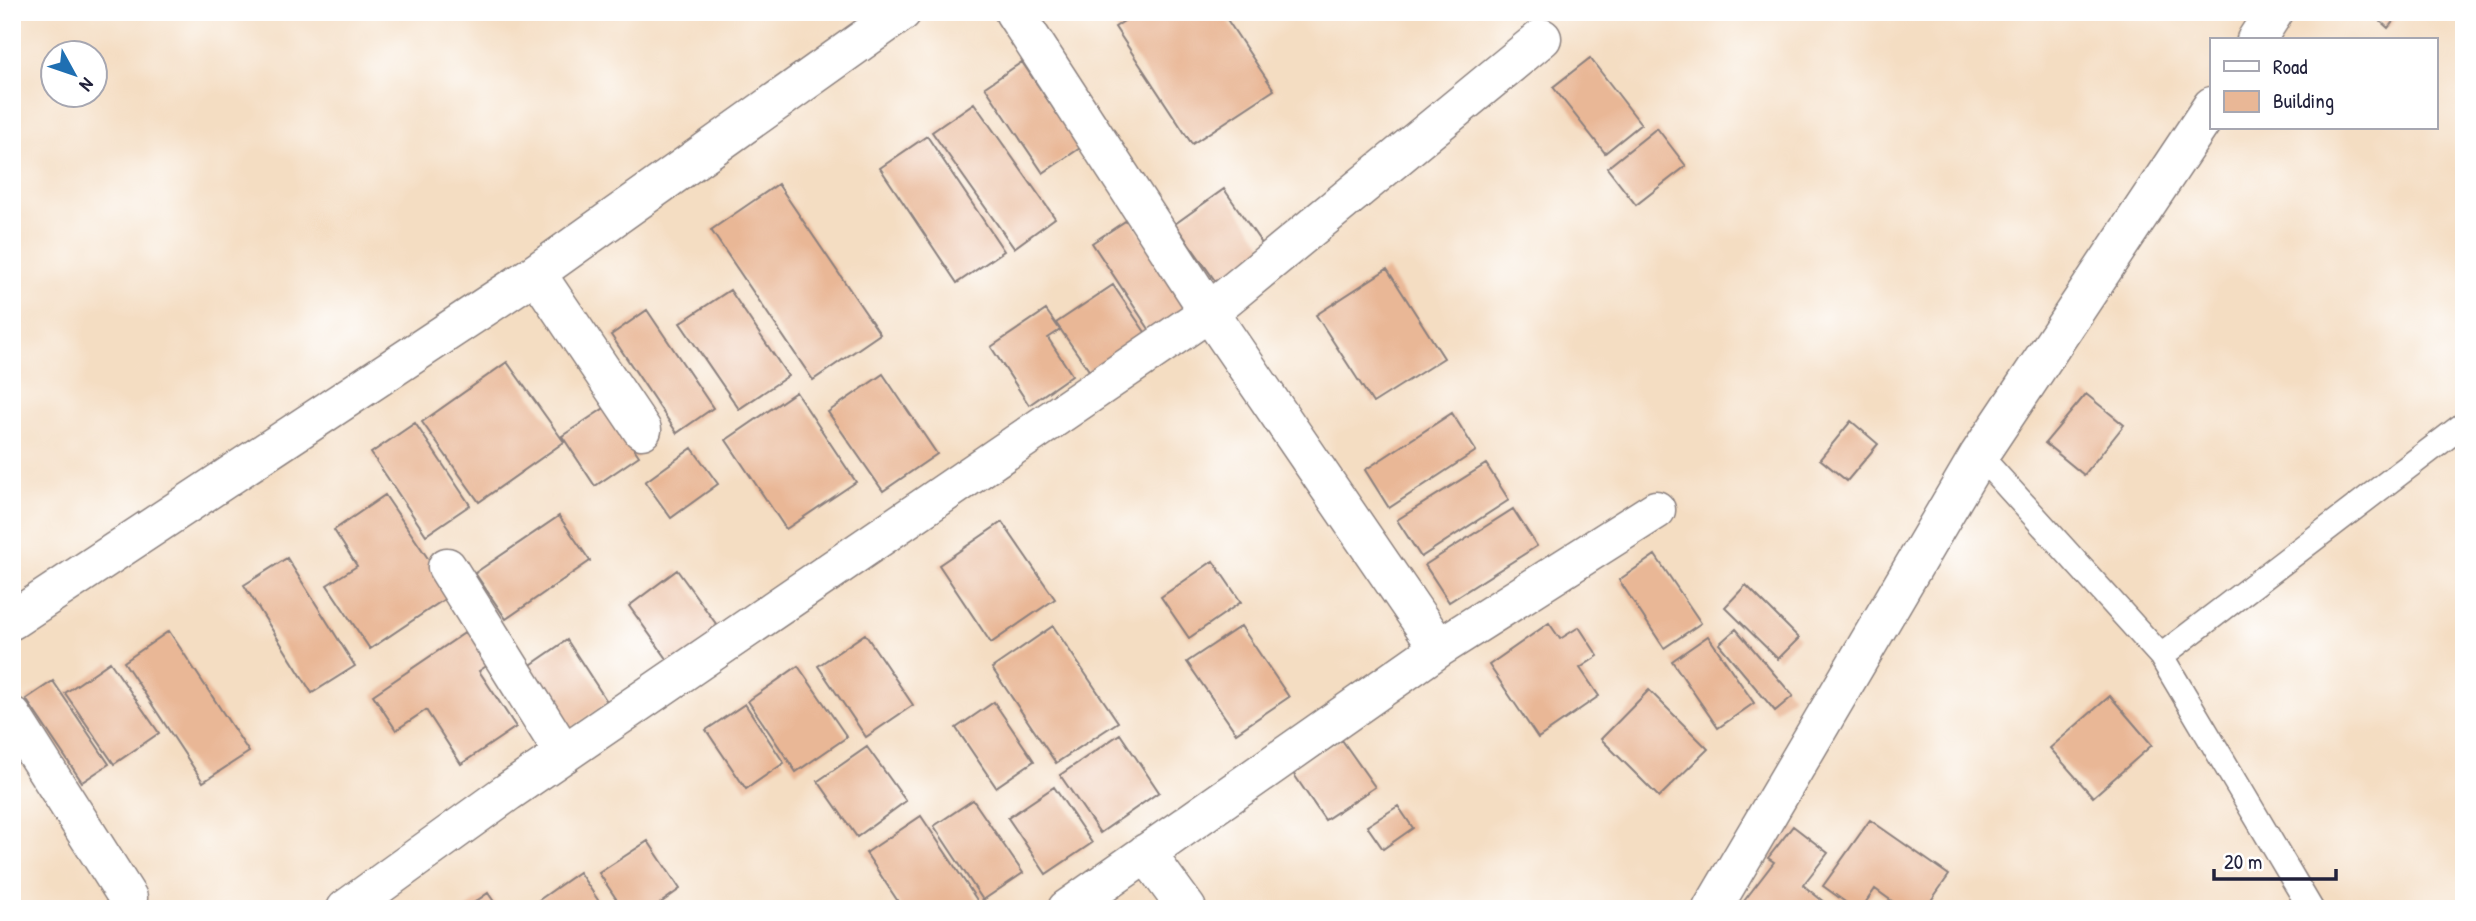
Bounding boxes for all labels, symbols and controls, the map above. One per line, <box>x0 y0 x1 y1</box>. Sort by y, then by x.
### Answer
north arrow <box>38 38 108 108</box>
legend <box>2210 38 2438 130</box>
text: Road <box>2273 52 2307 81</box>
text: N <box>74 73 100 97</box>
text: Building <box>2273 86 2334 115</box>
scale bar <box>2214 837 2336 881</box>
text: 20 m <box>2224 847 2262 876</box>

